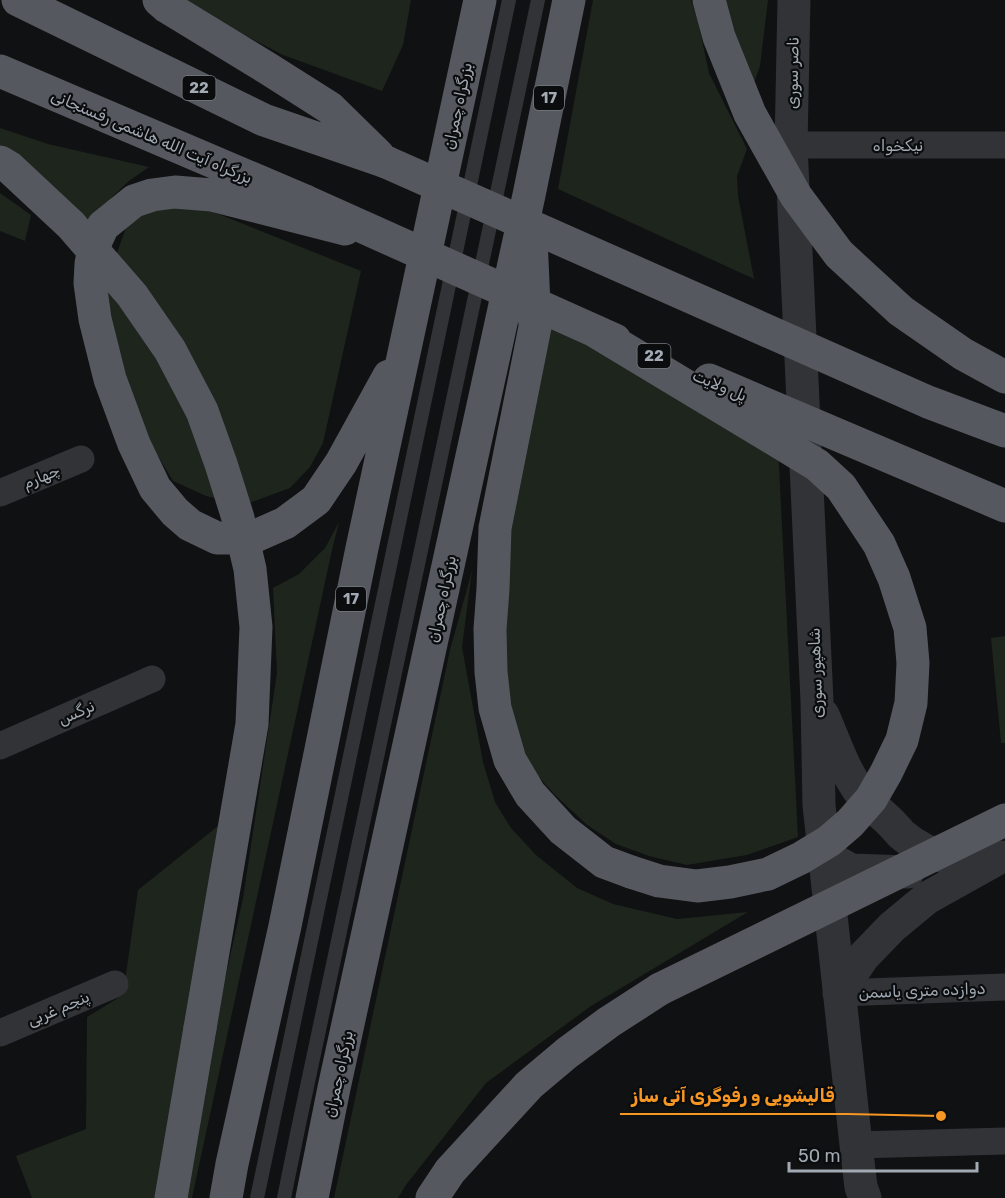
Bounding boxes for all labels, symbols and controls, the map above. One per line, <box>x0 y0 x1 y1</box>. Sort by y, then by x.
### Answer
street label: ناصر سوری <box>782 37 804 109</box>
street label: بزرگراه چمران <box>439 61 477 152</box>
road number: 22 <box>182 76 216 100</box>
street label: بزرگراه آیت الله هاشمی رفسنجانی <box>48 85 255 188</box>
road number: 17 <box>534 86 564 110</box>
street label: نیکخواه <box>873 136 923 156</box>
road number: 22 <box>638 344 670 368</box>
street label: پل ولایت <box>689 366 750 406</box>
street label: چهارم <box>20 460 63 494</box>
street label: بزرگراه چمران <box>423 554 461 645</box>
road number: 17 <box>336 587 366 611</box>
street label: شاهپور سوری <box>804 627 828 719</box>
street label: نرگس <box>55 696 98 730</box>
street label: دوازده متری یاسمن <box>858 979 986 1003</box>
street label: پنجم غربی <box>24 987 93 1031</box>
street label: بزرگراه چمران <box>320 1029 358 1120</box>
callout: قالیشویی و رفوگری آتی ساز <box>620 1078 847 1114</box>
text: قالیشویی و رفوگری آتی ساز <box>631 1085 834 1107</box>
scale bar <box>789 1135 976 1173</box>
text: 50 m <box>798 1145 841 1167</box>

